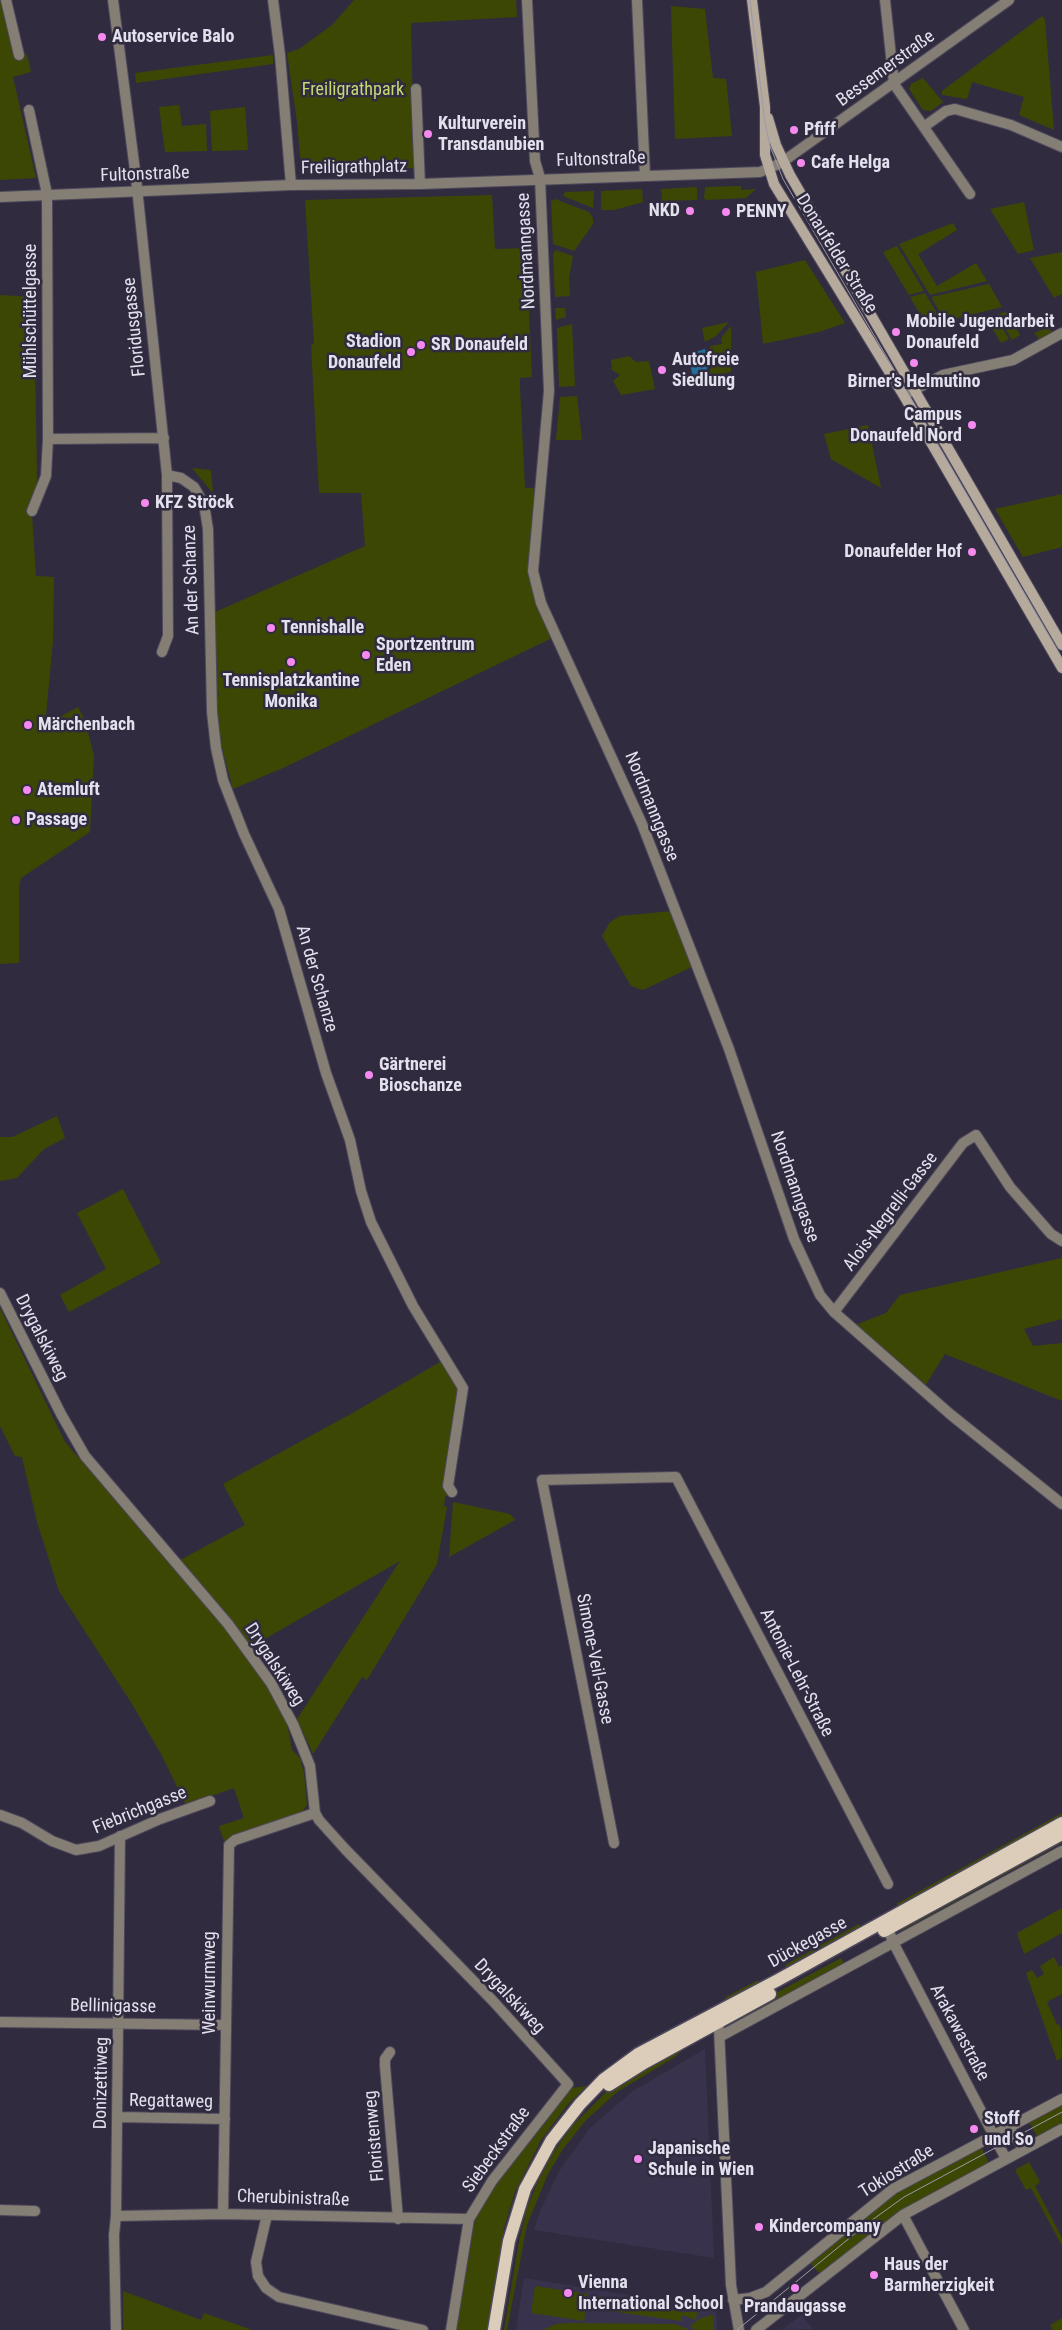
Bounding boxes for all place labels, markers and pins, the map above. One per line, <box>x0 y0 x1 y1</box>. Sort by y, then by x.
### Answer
place label: Autoservice Balo <box>112 26 234 48</box>
marker: Autoservice Balo <box>96 31 108 43</box>
place label: Kulturverein Transdanubien <box>438 113 544 156</box>
place label: Pfiff <box>804 119 836 141</box>
marker: Pfiff <box>788 124 800 136</box>
marker: Kulturverein Transdanubien <box>422 128 434 140</box>
place label: Cafe Helga <box>811 152 890 174</box>
marker: Cafe Helga <box>795 157 807 169</box>
place label: NKD <box>649 200 680 222</box>
place label: PENNY <box>736 201 787 223</box>
marker: NKD <box>684 205 696 217</box>
marker: PENNY <box>720 206 732 218</box>
place label: Mobile Jugendarbeit Donaufeld <box>906 311 1054 354</box>
marker: Mobile Jugendarbeit Donaufeld <box>890 326 902 338</box>
place label: Stadion Donaufeld <box>328 331 401 374</box>
place label: SR Donaufeld <box>431 334 528 356</box>
marker: SR Donaufeld <box>415 339 427 351</box>
marker: Stadion Donaufeld <box>405 346 417 358</box>
place label: Autofreie Siedlung <box>672 349 739 392</box>
marker: Birner's Helmutino <box>908 357 920 369</box>
marker: Autofreie Siedlung <box>656 364 668 376</box>
place label: Birner's Helmutino <box>848 371 980 393</box>
place label: Campus Donaufeld Nord <box>850 404 962 446</box>
marker: Campus Donaufeld Nord <box>966 419 978 431</box>
place label: KFZ Ströck <box>155 492 234 514</box>
marker: KFZ Ströck <box>139 497 151 509</box>
place label: Donaufelder Hof <box>844 541 962 563</box>
marker: Donaufelder Hof <box>966 546 978 558</box>
place label: Tennishalle <box>281 617 364 639</box>
marker: Tennishalle <box>265 622 277 634</box>
place label: Sportzentrum Eden <box>376 634 475 676</box>
marker: Sportzentrum Eden <box>360 649 372 661</box>
marker: Tennisplatzkantine Monika <box>285 656 297 668</box>
place label: Tennisplatzkantine Monika <box>222 670 360 712</box>
place label: Märchenbach <box>38 714 135 736</box>
marker: Märchenbach <box>22 719 34 731</box>
place label: Atemluft <box>37 779 100 801</box>
marker: Atemluft <box>21 784 33 796</box>
place label: Passage <box>26 809 87 831</box>
marker: Passage <box>10 814 22 826</box>
place label: Gärtnerei Bioschanze <box>379 1054 462 1096</box>
marker: Gärtnerei Bioschanze <box>363 1069 375 1081</box>
place label: Stoff und So <box>984 2108 1033 2150</box>
marker: Stoff und So <box>968 2123 980 2135</box>
place label: Japanische Schule in Wien <box>648 2138 754 2180</box>
marker: Japanische Schule in Wien <box>632 2153 644 2165</box>
place label: Kindercompany <box>769 2216 881 2238</box>
marker: Kindercompany <box>753 2221 765 2233</box>
place label: Haus der Barmherzigkeit <box>884 2254 994 2296</box>
marker: Haus der Barmherzigkeit <box>868 2269 880 2281</box>
place label: Vienna International School <box>578 2272 723 2314</box>
marker: Prandaugasse <box>789 2282 801 2294</box>
marker: Vienna International School <box>562 2287 574 2299</box>
place label: Prandaugasse <box>744 2296 846 2318</box>

